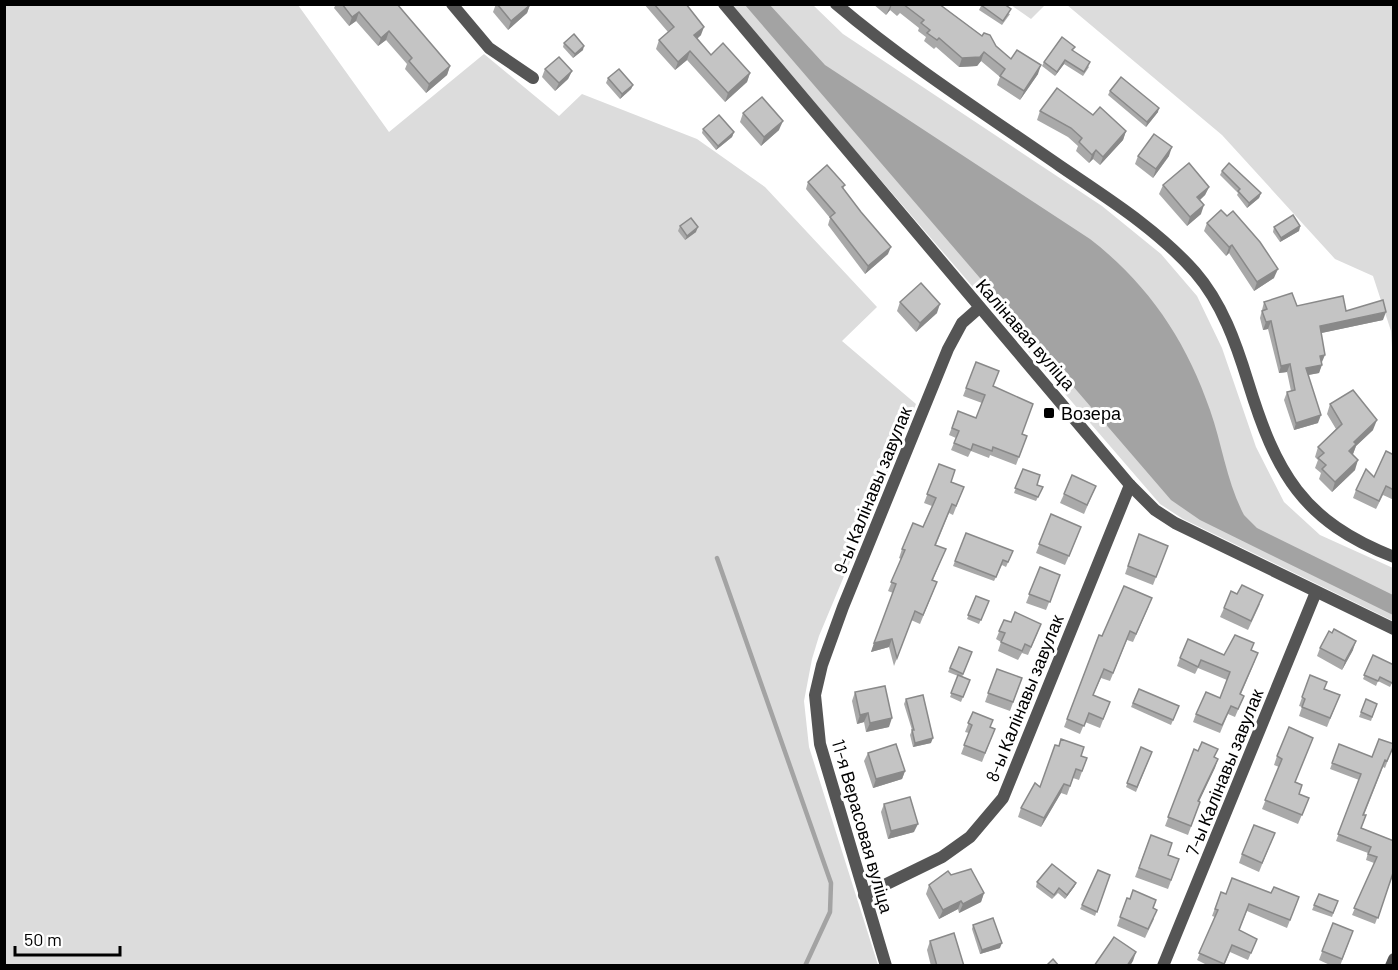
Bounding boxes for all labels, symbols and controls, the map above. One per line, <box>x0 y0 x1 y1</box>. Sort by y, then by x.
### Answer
street label: Калінавая вуліца <box>972 274 1081 395</box>
place label: Возера <box>1061 402 1122 424</box>
street label: 9-ы Калінавы завулак <box>828 403 916 577</box>
marker: Возера <box>1042 406 1056 420</box>
street label: 8-ы Калінавы завулак <box>980 611 1068 785</box>
street label: 7-ы Калінавы завулак <box>1181 685 1268 858</box>
street label: 11-я Верасовая вуліца <box>828 737 899 916</box>
scale bar <box>15 919 120 957</box>
text: 50 m <box>24 928 62 950</box>

